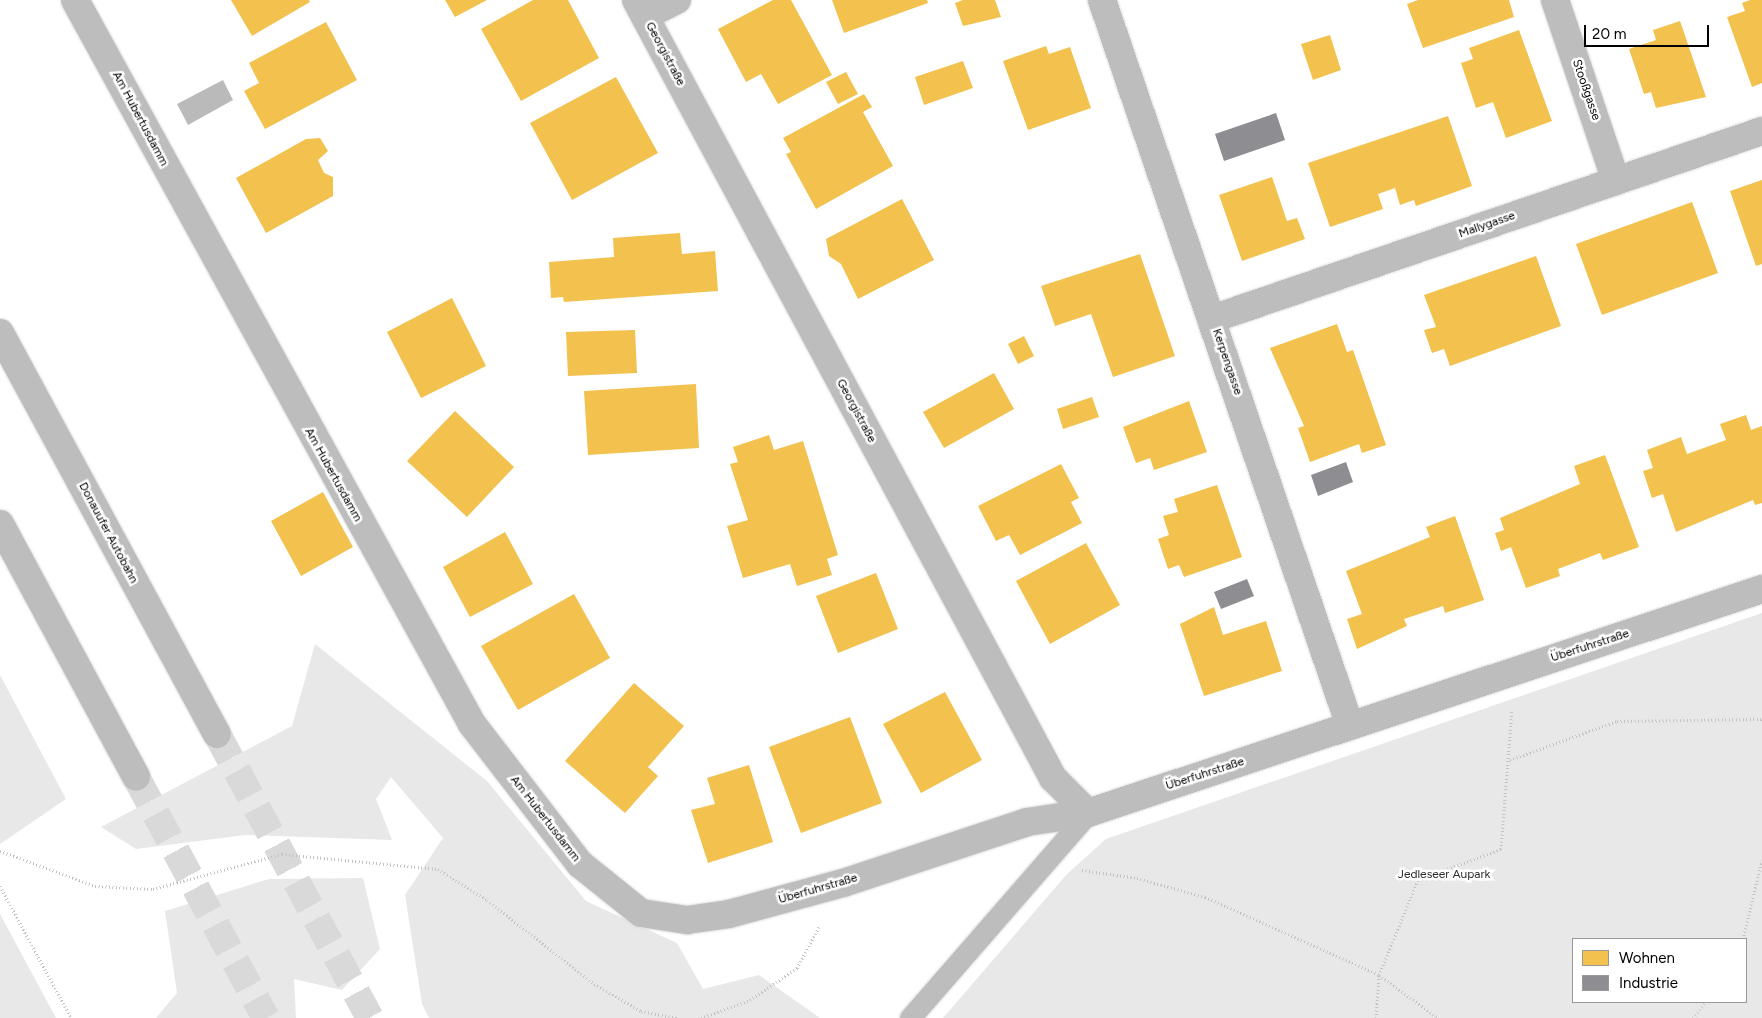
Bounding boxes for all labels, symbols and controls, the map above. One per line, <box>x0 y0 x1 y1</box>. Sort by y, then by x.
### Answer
scale bar <box>1587 15 1712 47</box>
street label: Georgistraße <box>642 20 688 88</box>
text: 20 m <box>1592 25 1626 43</box>
street label: Stooßgasse <box>1569 58 1603 122</box>
street label: Am Hubertusdamm <box>109 69 171 169</box>
street label: Mallygasse <box>1457 209 1517 241</box>
street label: Kerpengasse <box>1209 327 1245 397</box>
street label: Georgistraße <box>833 377 879 445</box>
street label: Am Hubertusdamm <box>301 426 365 524</box>
street label: Donauufer Autobahn <box>75 480 141 586</box>
street label: Überfuhrstraße <box>1549 627 1631 665</box>
street label: Überfuhrstraße <box>1164 755 1246 793</box>
street label: Am Hubertusdamm <box>507 773 583 865</box>
park label: Jedleseer Aupark <box>1398 868 1490 882</box>
street label: Überfuhrstraße <box>777 871 859 907</box>
legend <box>1572 938 1747 1003</box>
text: Wohnen <box>1619 949 1675 967</box>
text: Industrie <box>1619 974 1678 992</box>

